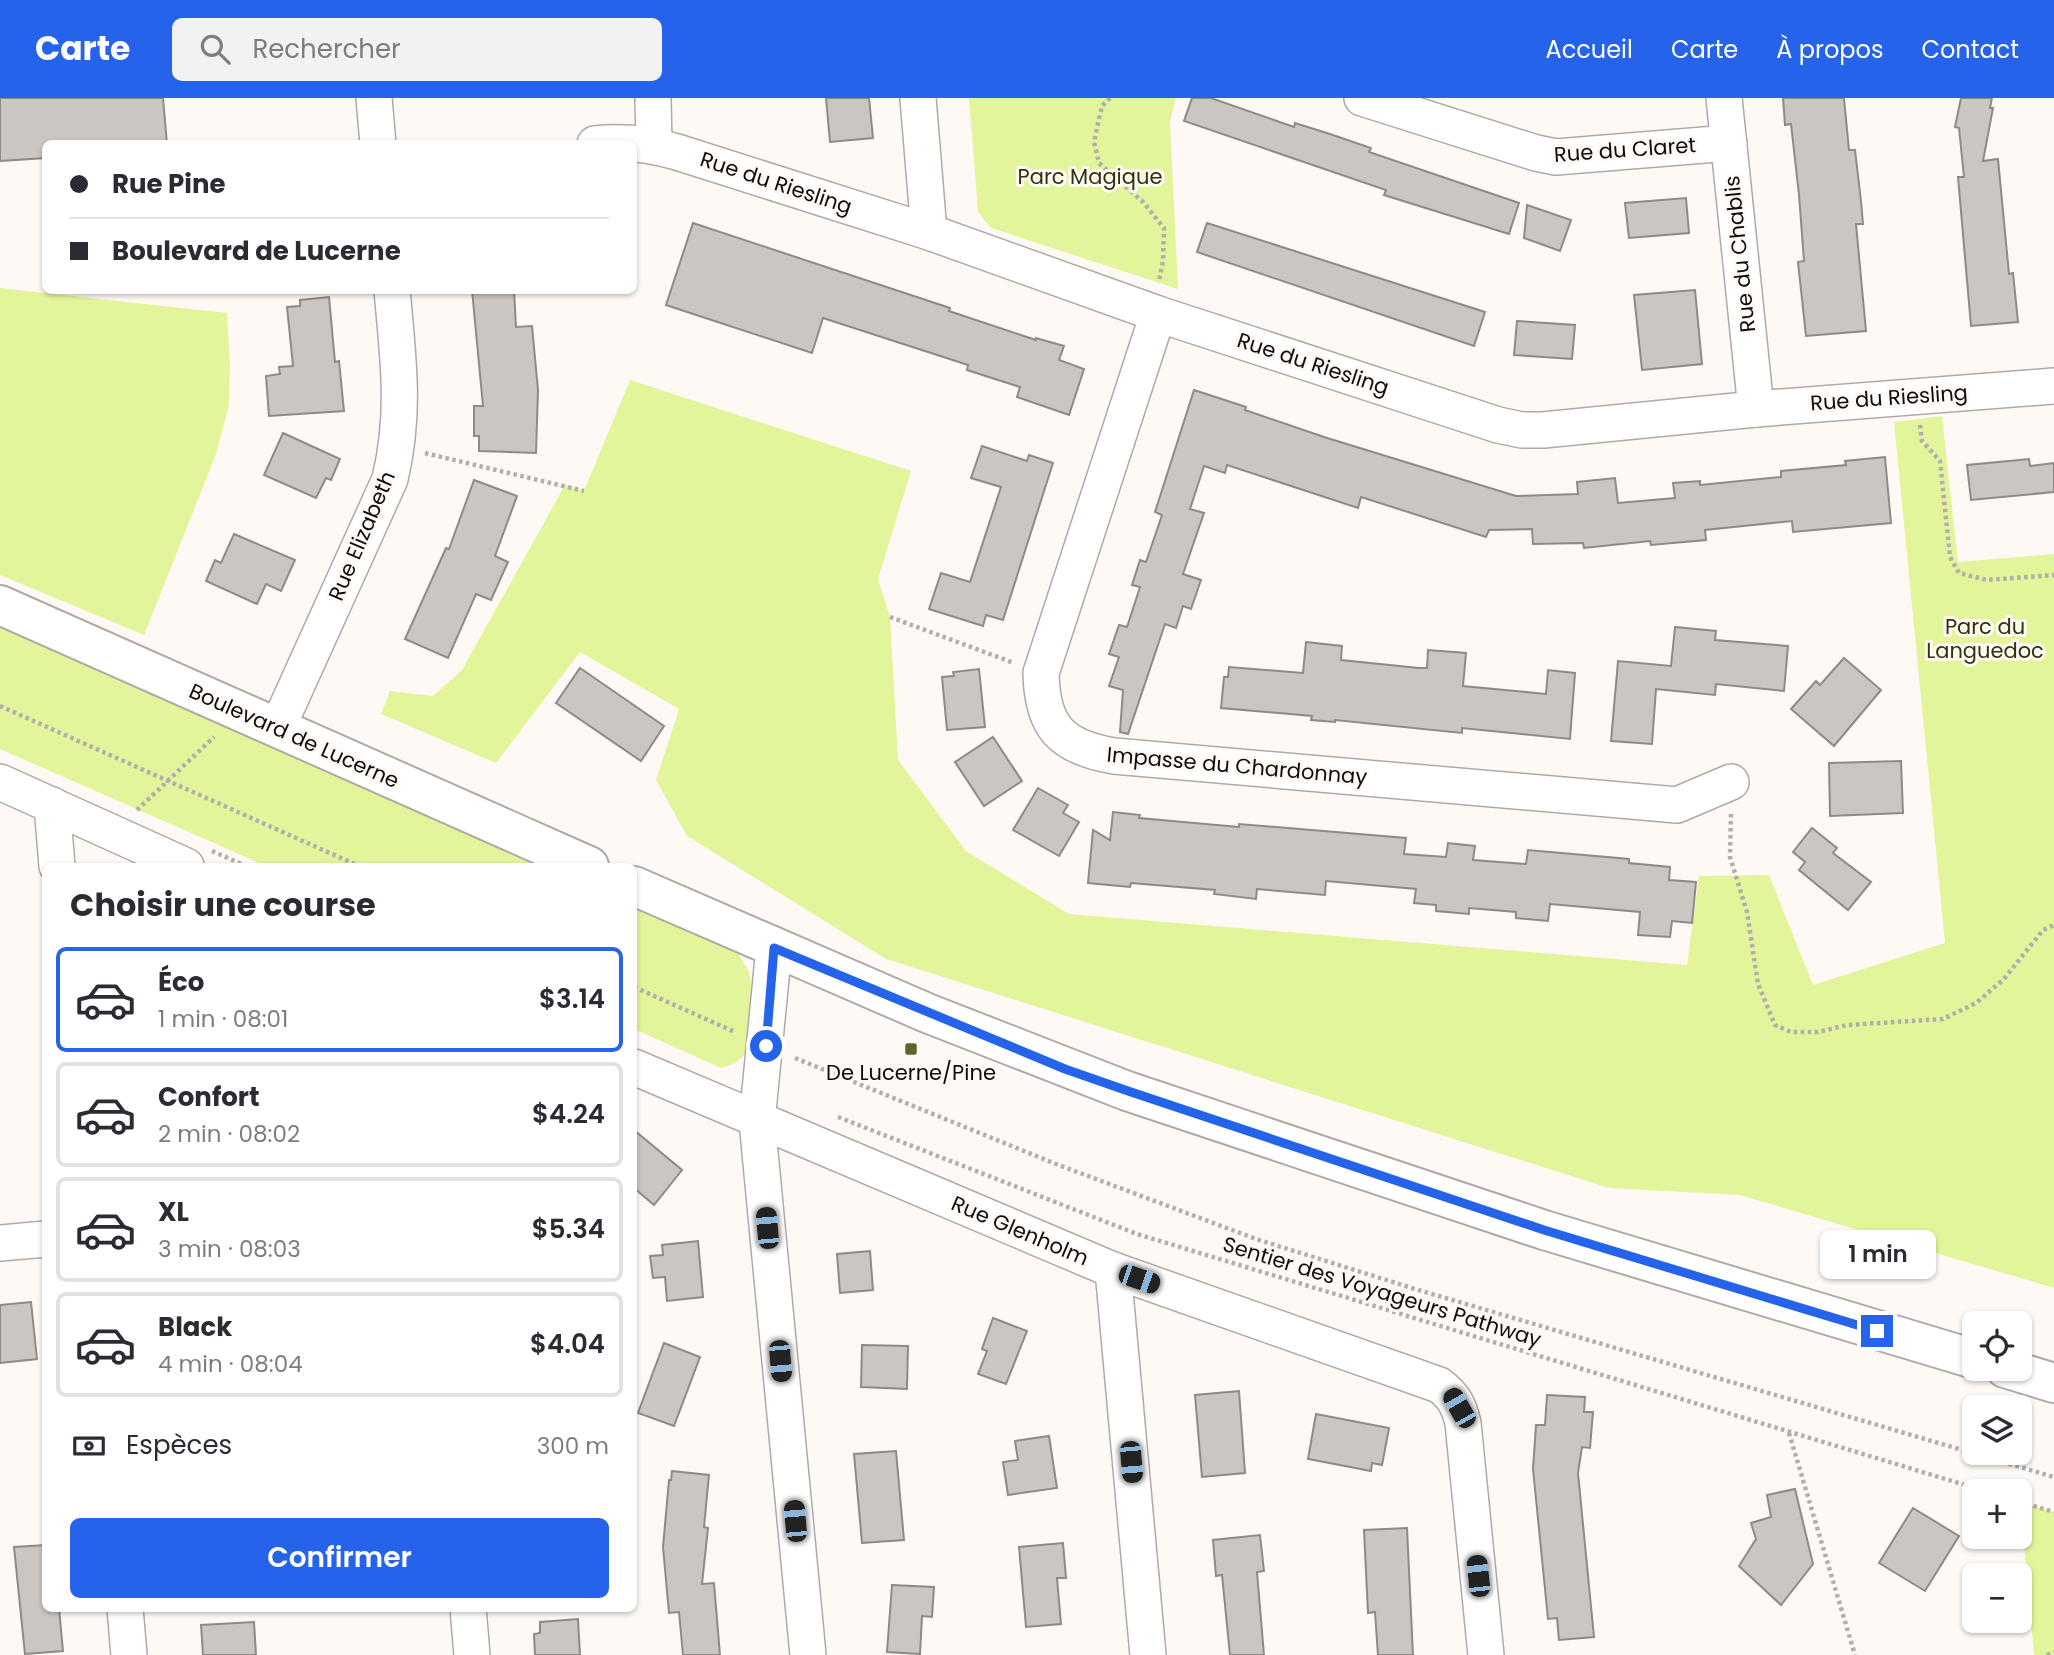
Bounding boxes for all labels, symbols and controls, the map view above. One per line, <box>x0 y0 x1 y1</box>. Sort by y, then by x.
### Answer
search box <box>172 18 662 81</box>
text: Carte <box>35 25 130 72</box>
icon: search <box>196 30 234 68</box>
text: Rechercher <box>252 31 401 67</box>
text: Accueil <box>1546 33 1633 66</box>
text: Carte <box>1671 33 1738 66</box>
text: À propos <box>1776 33 1883 66</box>
text: Contact <box>1921 33 2019 66</box>
street label: Rue du Claret <box>1553 130 1697 169</box>
street label: Rue du Riesling <box>697 144 856 221</box>
park label: Parc Magique <box>1018 162 1162 191</box>
text: Rue Pine <box>112 166 225 202</box>
street label: Rue du Chablis <box>1717 174 1762 334</box>
text: Boulevard de Lucerne <box>112 233 401 269</box>
street label: Rue du Riesling <box>1234 325 1393 402</box>
street label: Rue du Riesling <box>1809 378 1969 417</box>
street label: Rue Elizabeth <box>321 467 402 605</box>
park label: Parc du Languedoc <box>1926 612 2044 665</box>
street label: Boulevard de Lucerne <box>185 676 404 795</box>
street label: Impasse du Chardonnay <box>1106 740 1369 791</box>
text: Choisir une course <box>70 882 376 927</box>
text: Éco <box>158 964 204 1000</box>
icon: car <box>74 968 137 1031</box>
text: $3.14 <box>539 981 605 1017</box>
text: 1 min · 08:01 <box>158 1003 288 1035</box>
route start <box>750 1030 782 1062</box>
marker: De Lucerne/Pine <box>903 1041 919 1057</box>
place label: De Lucerne/Pine <box>826 1058 996 1087</box>
text: Confort <box>158 1079 260 1115</box>
icon: car <box>74 1083 137 1146</box>
text: $4.24 <box>532 1096 605 1132</box>
text: 2 min · 08:02 <box>158 1118 300 1150</box>
street label: Rue Glenholm <box>947 1189 1093 1273</box>
text: XL <box>158 1194 189 1230</box>
icon: car <box>74 1198 137 1261</box>
car <box>755 1206 780 1250</box>
text: $5.34 <box>532 1211 605 1247</box>
street label: Sentier des Voyageurs Pathway <box>1220 1229 1545 1354</box>
callout: 1 min <box>1819 1230 1935 1278</box>
text: 3 min · 08:03 <box>158 1233 301 1265</box>
text: 1 min <box>1848 1238 1908 1270</box>
car <box>1116 1262 1163 1296</box>
text: Black <box>158 1309 232 1345</box>
map controls <box>1962 1311 2032 1633</box>
button: locate <box>1962 1311 2032 1381</box>
icon: car <box>74 1313 137 1376</box>
route end <box>1861 1315 1893 1347</box>
text: $4.04 <box>530 1326 605 1362</box>
car <box>768 1339 793 1383</box>
text: 4 min · 08:04 <box>158 1348 303 1380</box>
car <box>1440 1385 1479 1431</box>
button: layers <box>1962 1395 2032 1465</box>
icon: cash <box>70 1427 108 1465</box>
text: Espèces <box>126 1427 232 1463</box>
text: 300 m <box>537 1430 609 1462</box>
car <box>1119 1440 1144 1484</box>
button: + <box>1962 1479 2032 1549</box>
car <box>783 1499 808 1543</box>
button: Confirmer <box>70 1518 609 1598</box>
car <box>1466 1554 1491 1598</box>
button: − <box>1962 1563 2032 1633</box>

